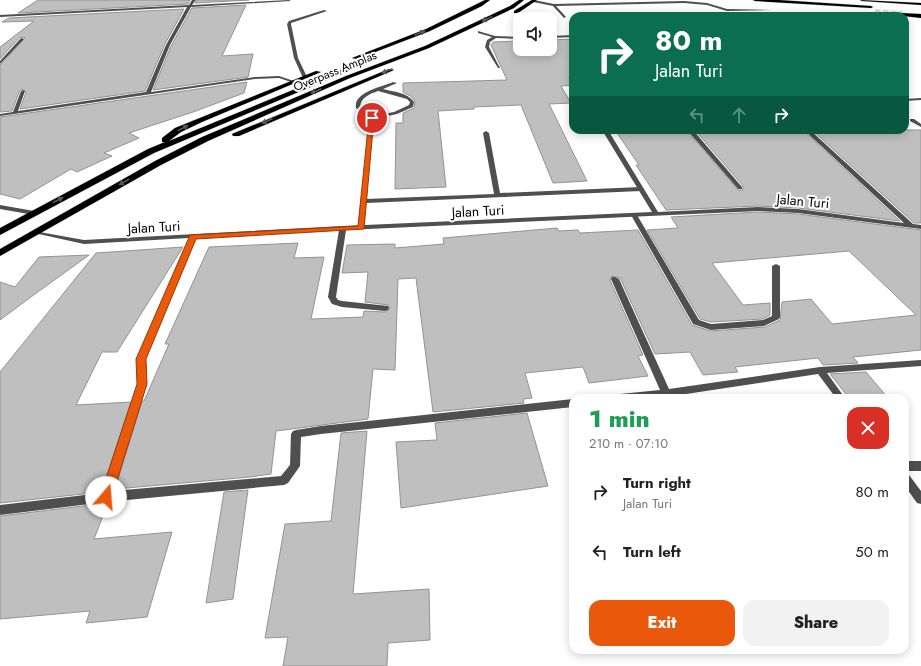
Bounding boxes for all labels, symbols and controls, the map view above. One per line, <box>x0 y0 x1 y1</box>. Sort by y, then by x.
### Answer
map controls <box>513 12 557 56</box>
button: sound <box>513 12 557 56</box>
one-way arrow <box>482 15 493 22</box>
text: 80 m <box>655 20 722 61</box>
icon: right <box>589 28 641 80</box>
one-way arrow <box>415 30 426 36</box>
street label: Overpass Amplas <box>291 46 380 96</box>
text: Jalan Turi <box>655 58 723 84</box>
one-way arrow <box>380 69 392 75</box>
one-way arrow <box>311 88 322 94</box>
pin <box>355 101 389 135</box>
icon: left <box>686 104 708 126</box>
icon: ahead <box>728 104 750 126</box>
icon: right <box>770 104 792 126</box>
icon: arrive <box>361 107 383 129</box>
one-way arrow <box>261 118 272 124</box>
one-way arrow <box>177 125 189 131</box>
one-way arrow <box>118 179 130 185</box>
street label: Jalan Turi <box>774 189 830 213</box>
one-way arrow <box>53 196 64 203</box>
street label: Jalan Turi <box>449 200 505 222</box>
street label: Jalan Turi <box>125 216 181 238</box>
text: 1 min <box>589 401 650 436</box>
button: close <box>847 407 889 449</box>
text: 210 m · 07:10 <box>589 434 668 453</box>
text: Turn right <box>623 472 691 494</box>
position arrow <box>85 476 127 518</box>
icon: right <box>589 481 611 503</box>
text: 80 m <box>856 481 889 503</box>
text: Jalan Turi <box>623 494 672 513</box>
icon: left <box>589 541 611 563</box>
text: Turn left <box>623 541 681 563</box>
text: 50 m <box>855 541 889 563</box>
button: Exit <box>589 600 735 646</box>
button: Share <box>743 600 889 646</box>

